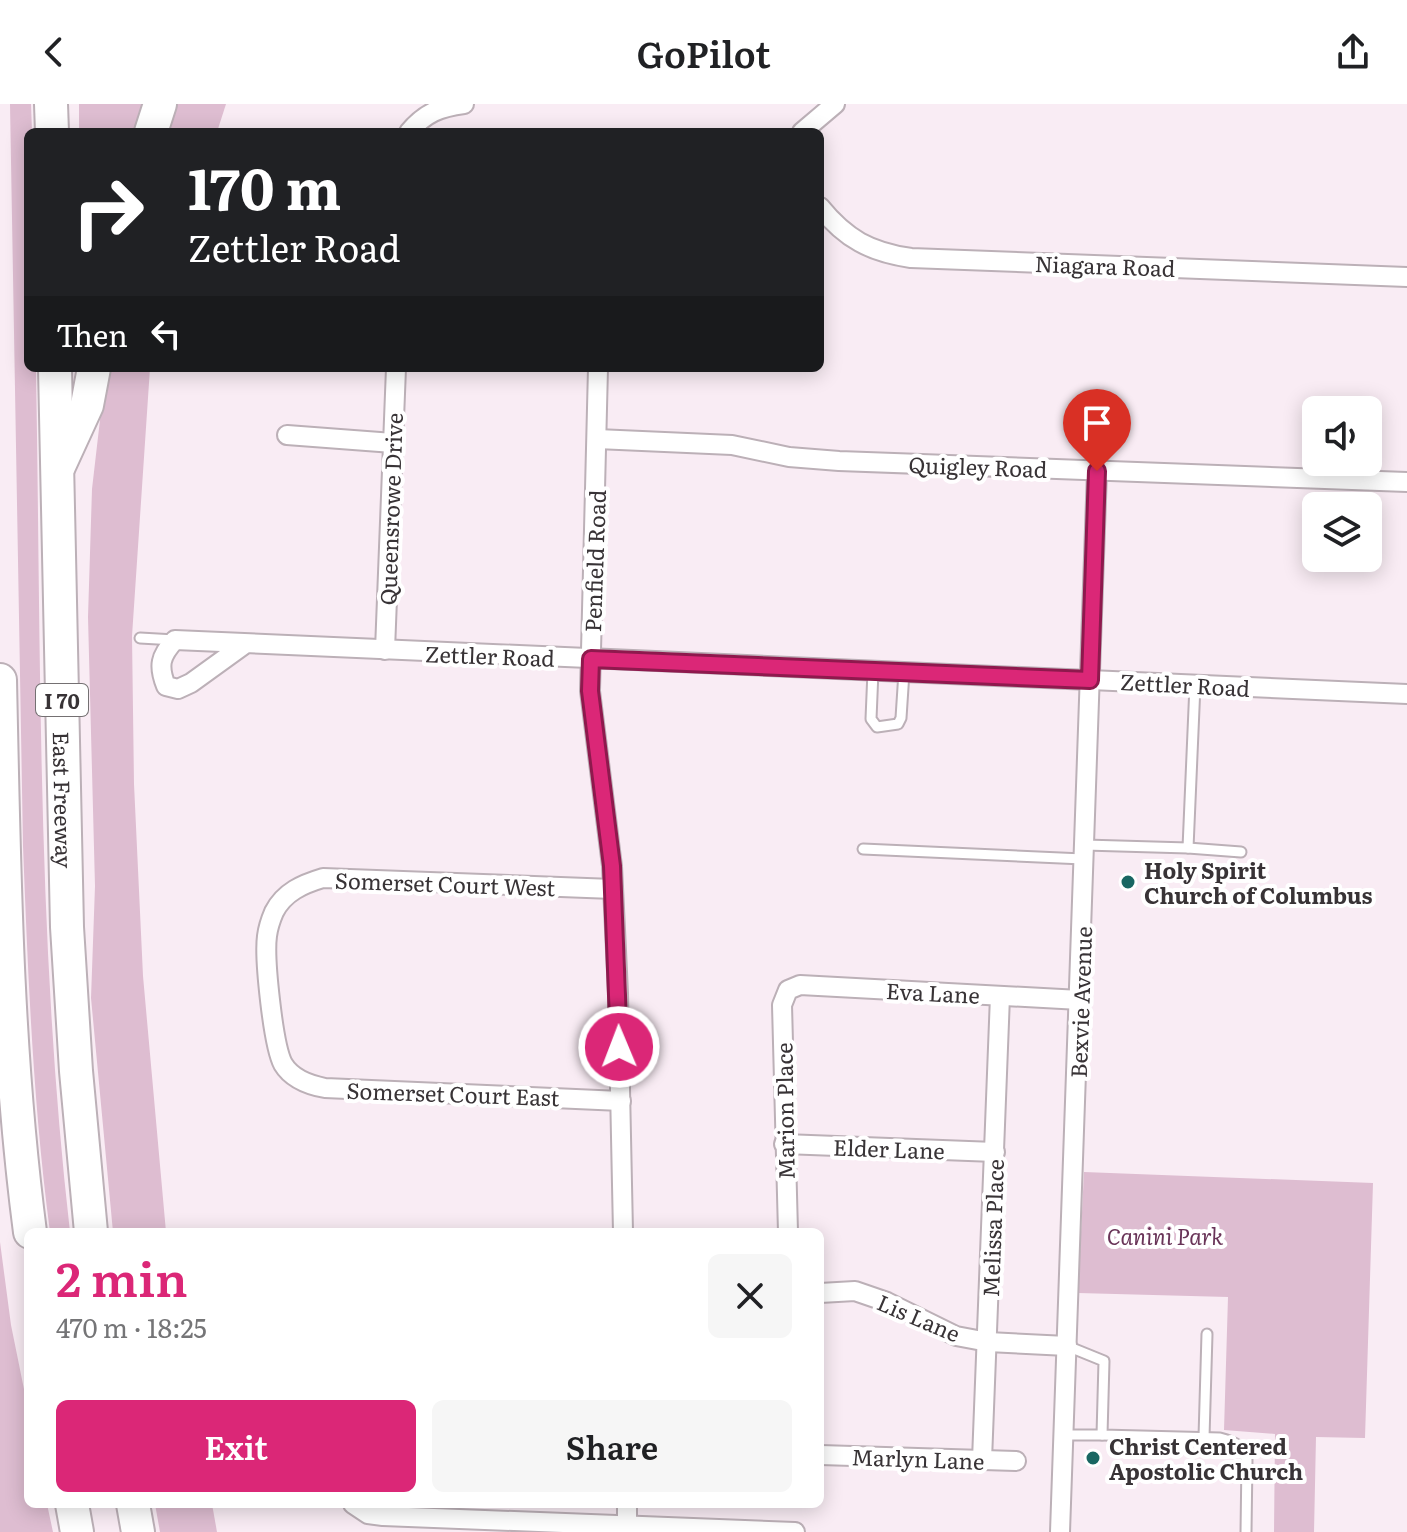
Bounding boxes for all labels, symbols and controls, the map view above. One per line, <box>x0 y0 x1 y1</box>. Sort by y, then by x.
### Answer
text: GoPilot <box>637 26 770 79</box>
icon: back <box>32 30 76 74</box>
icon: share <box>1331 30 1375 74</box>
text: 170 m <box>188 144 341 227</box>
icon: right <box>56 160 160 264</box>
text: Zettler Road <box>188 220 400 273</box>
street label: Niagara Road <box>1034 246 1176 284</box>
text: Then <box>56 312 128 356</box>
icon: left <box>144 312 188 356</box>
pin <box>1063 389 1131 471</box>
map controls <box>1302 396 1382 572</box>
button: sound <box>1302 396 1382 476</box>
icon: arrive <box>1075 401 1119 445</box>
street label: Queensrowe Drive <box>370 412 410 606</box>
street label: Quigley Road <box>908 447 1048 485</box>
street label: Penfield Road <box>575 489 613 633</box>
button: layers <box>1302 492 1382 572</box>
street label: Zettler Road <box>425 636 555 674</box>
street label: Zettler Road <box>1119 664 1251 704</box>
road number: I 70 <box>36 684 88 716</box>
street label: East Freeway <box>46 731 82 869</box>
place label: Holy Spirit Church of Columbus <box>1144 853 1373 911</box>
street label: Somerset Court West <box>334 863 556 903</box>
marker: Holy Spirit Church of Columbus <box>1119 873 1137 891</box>
street label: Bexvie Avenue <box>1061 926 1099 1078</box>
street label: Eva Lane <box>885 973 981 1011</box>
position arrow <box>577 1005 661 1089</box>
street label: Marion Place <box>766 1042 802 1180</box>
street label: Somerset Court East <box>346 1073 560 1113</box>
street label: Elder Lane <box>833 1130 945 1166</box>
street label: Melissa Place <box>973 1158 1011 1298</box>
park label: Canini Park <box>1107 1219 1223 1252</box>
text: 2 min <box>56 1241 188 1312</box>
button: close <box>708 1254 792 1338</box>
street label: Lis Lane <box>872 1285 966 1349</box>
text: 470 m · 18:25 <box>56 1307 207 1346</box>
button: Exit <box>56 1400 416 1492</box>
button: Share <box>432 1400 792 1492</box>
place label: Christ Centered Apostolic Church <box>1109 1429 1303 1487</box>
street label: Marlyn Lane <box>851 1439 985 1477</box>
marker: Christ Centered Apostolic Church <box>1084 1449 1102 1467</box>

